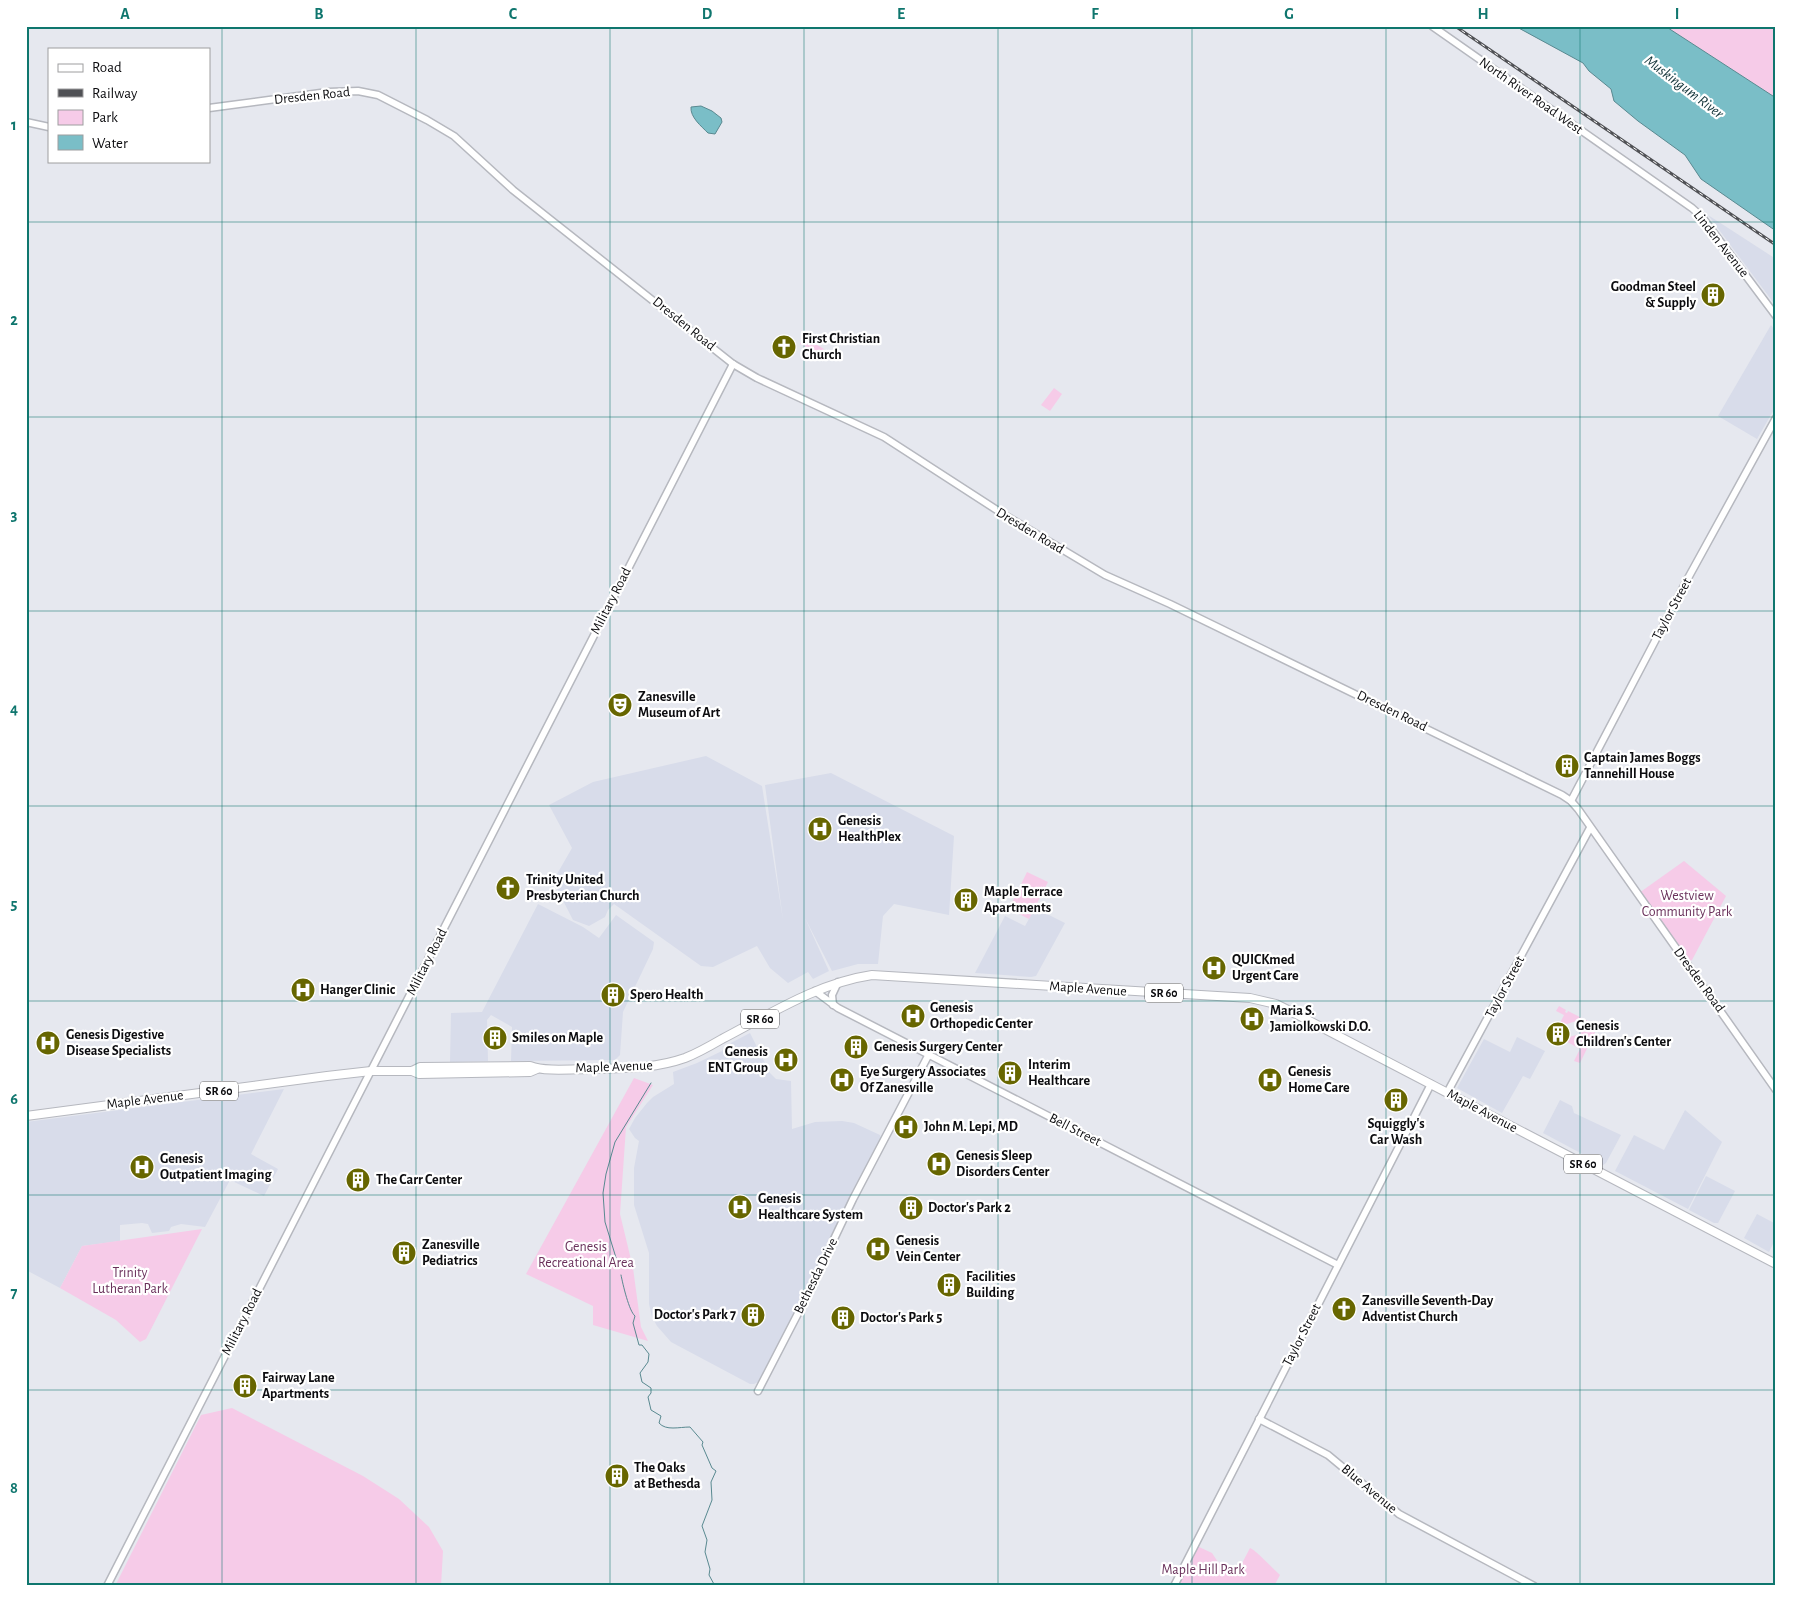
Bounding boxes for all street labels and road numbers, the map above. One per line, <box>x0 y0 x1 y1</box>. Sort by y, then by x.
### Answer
street label: North River Road West <box>1477 55 1586 137</box>
street label: Dresden Road <box>273 85 351 107</box>
street label: Linden Avenue <box>1691 208 1751 280</box>
street label: Dresden Road <box>650 295 718 353</box>
street label: Dresden Road <box>994 505 1066 557</box>
street label: Military Road <box>588 565 634 637</box>
street label: Taylor Street <box>1650 575 1694 642</box>
street label: Dresden Road <box>1355 688 1429 734</box>
street label: Military Road <box>404 926 450 998</box>
street label: Dresden Road <box>1671 945 1727 1015</box>
street label: Taylor Street <box>1483 953 1527 1020</box>
street label: Maple Avenue <box>1049 979 1127 999</box>
road number: SR 60 <box>1145 984 1183 1002</box>
road number: SR 60 <box>741 1010 779 1028</box>
street label: Maple Avenue <box>575 1059 653 1075</box>
road number: SR 60 <box>200 1082 238 1100</box>
street label: Maple Avenue <box>1444 1087 1520 1135</box>
street label: Maple Avenue <box>106 1088 184 1112</box>
street label: Bell Street <box>1047 1111 1104 1149</box>
road number: SR 60 <box>1564 1154 1602 1174</box>
street label: Bethesda Drive <box>792 1236 840 1316</box>
street label: Military Road <box>219 1286 265 1358</box>
street label: Taylor Street <box>1280 1301 1324 1369</box>
street label: Blue Avenue <box>1339 1462 1399 1516</box>

